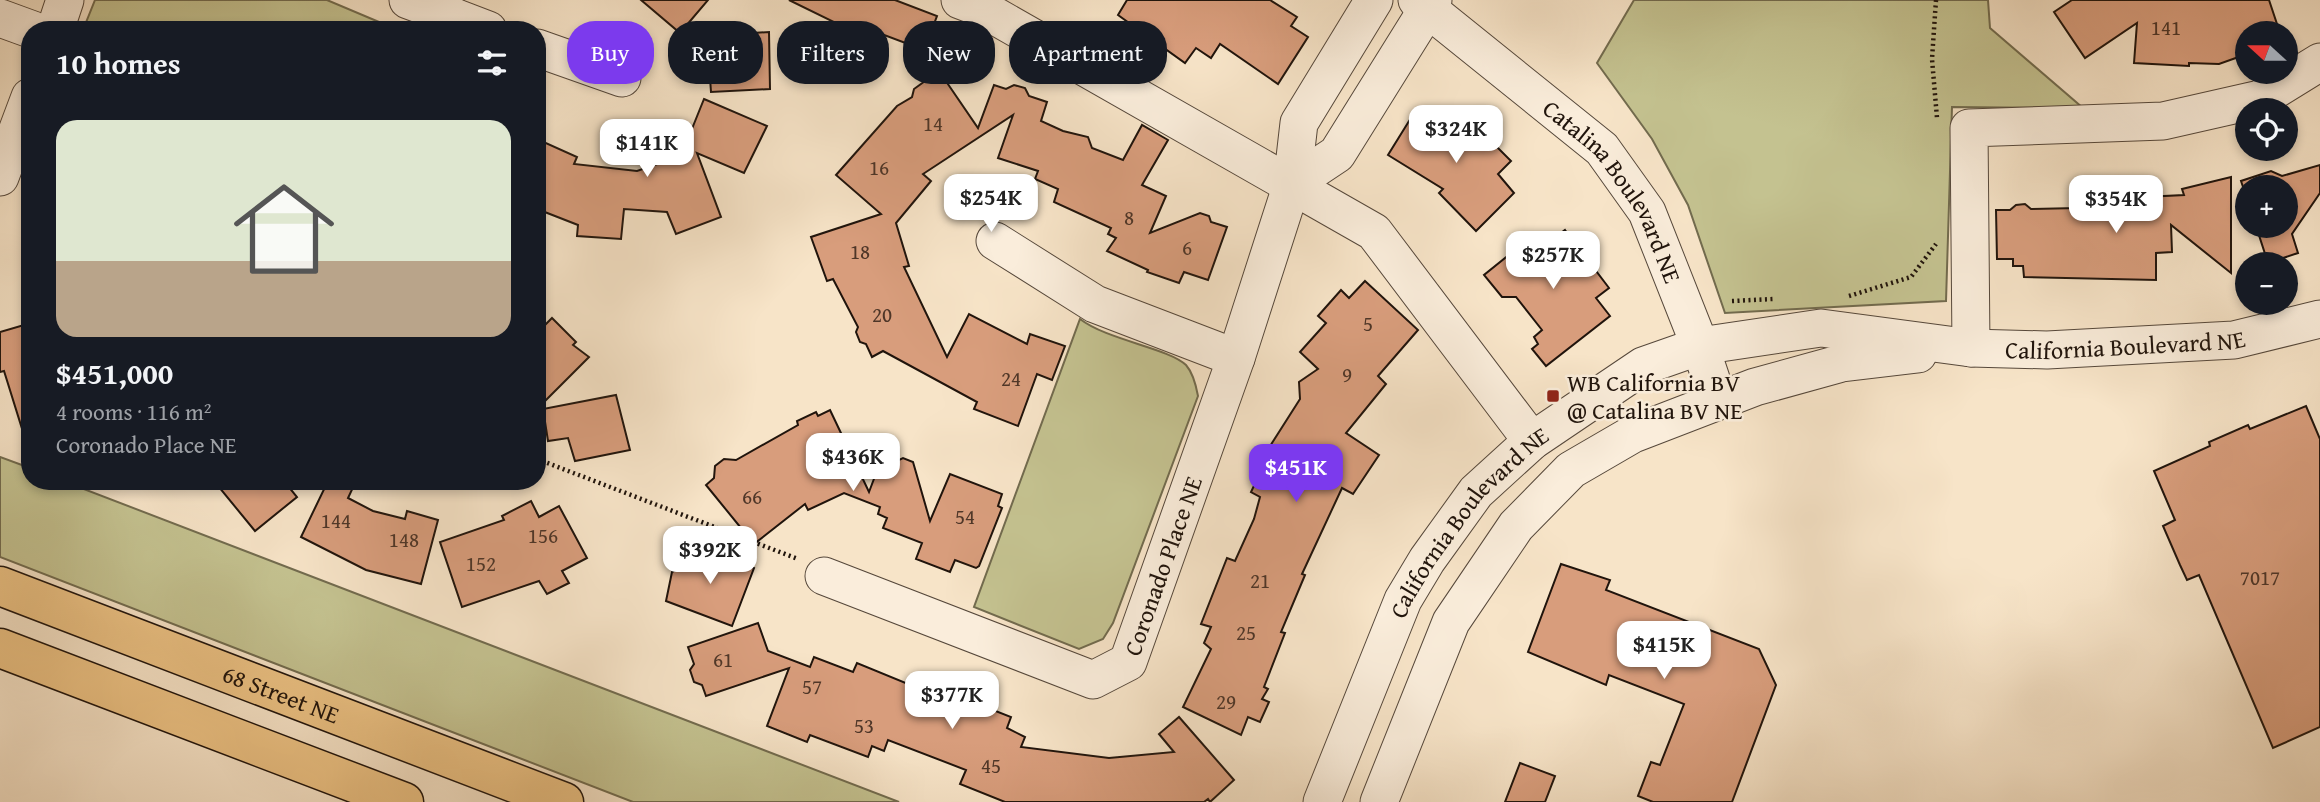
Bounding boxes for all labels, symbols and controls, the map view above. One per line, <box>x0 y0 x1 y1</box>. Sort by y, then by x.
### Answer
house number: 141 <box>2151 12 2181 43</box>
chip: Buy <box>567 21 654 84</box>
chip: Rent <box>668 21 763 84</box>
chip: Filters <box>777 21 889 84</box>
chip: New <box>903 21 995 84</box>
chip: Apartment <box>1009 21 1167 84</box>
north arrow <box>2235 21 2298 84</box>
map controls <box>2235 21 2298 315</box>
text: 10 homes <box>56 41 181 85</box>
icon: filters <box>473 44 511 82</box>
street label: Catalina Boulevard NE <box>1536 91 1691 288</box>
button: locate <box>2235 98 2298 161</box>
pin: $324K <box>1407 106 1505 165</box>
house number: 14 <box>923 108 943 139</box>
text: $324K <box>1425 111 1487 144</box>
pin: $141K <box>598 120 696 179</box>
text: $141K <box>616 125 678 158</box>
house number: 16 <box>869 152 889 183</box>
icon: home <box>221 166 347 292</box>
pin: $254K <box>942 174 1040 234</box>
button: + <box>2235 175 2298 238</box>
pin: $354K <box>2067 176 2165 235</box>
text: $254K <box>960 180 1022 213</box>
text: $354K <box>2085 181 2147 214</box>
house number: 8 <box>1124 202 1134 233</box>
house number: 6 <box>1182 232 1192 263</box>
pin: $257K <box>1504 232 1602 291</box>
house number: 18 <box>850 236 870 267</box>
text: $257K <box>1522 237 1584 270</box>
button: − <box>2235 252 2298 315</box>
house number: 20 <box>872 299 892 330</box>
house number: 5 <box>1363 308 1373 339</box>
street label: California Boulevard NE <box>2005 320 2249 368</box>
text: $451,000 <box>56 351 173 395</box>
house number: 9 <box>1342 359 1352 390</box>
house number: 24 <box>1001 363 1021 394</box>
place label: WB California BV @ Catalina BV NE <box>1567 365 1742 428</box>
marker: WB California BV @ Catalina BV NE <box>1545 388 1561 404</box>
text: 4 rooms · 116 m² <box>56 395 211 428</box>
street label: California Boulevard NE <box>1380 417 1555 623</box>
text: Coronado Place NE <box>56 428 236 461</box>
pin: $436K <box>804 434 902 493</box>
text: $436K <box>822 439 884 472</box>
pin: $451K <box>1247 444 1345 504</box>
text: $451K <box>1265 450 1327 483</box>
street label: Coronado Place NE <box>1114 471 1210 660</box>
house number: 66 <box>742 481 762 512</box>
house number: 54 <box>955 501 975 532</box>
house number: 144 <box>321 505 351 536</box>
house number: 156 <box>528 520 558 551</box>
house number: 148 <box>389 524 419 555</box>
pin: $392K <box>661 526 759 586</box>
text: $392K <box>679 532 741 565</box>
house number: 152 <box>466 548 496 579</box>
house number: 7017 <box>2240 562 2280 593</box>
house number: 21 <box>1250 565 1270 596</box>
house number: 25 <box>1236 617 1256 648</box>
pin: $415K <box>1615 622 1713 681</box>
text: $415K <box>1633 627 1695 660</box>
house number: 61 <box>713 644 733 675</box>
street label: 68 Street NE <box>218 655 344 732</box>
house number: 57 <box>802 671 822 702</box>
pin: $377K <box>903 672 1001 731</box>
text: $377K <box>921 677 983 710</box>
house number: 29 <box>1216 686 1236 717</box>
house number: 53 <box>854 710 874 741</box>
house number: 45 <box>981 750 1001 781</box>

